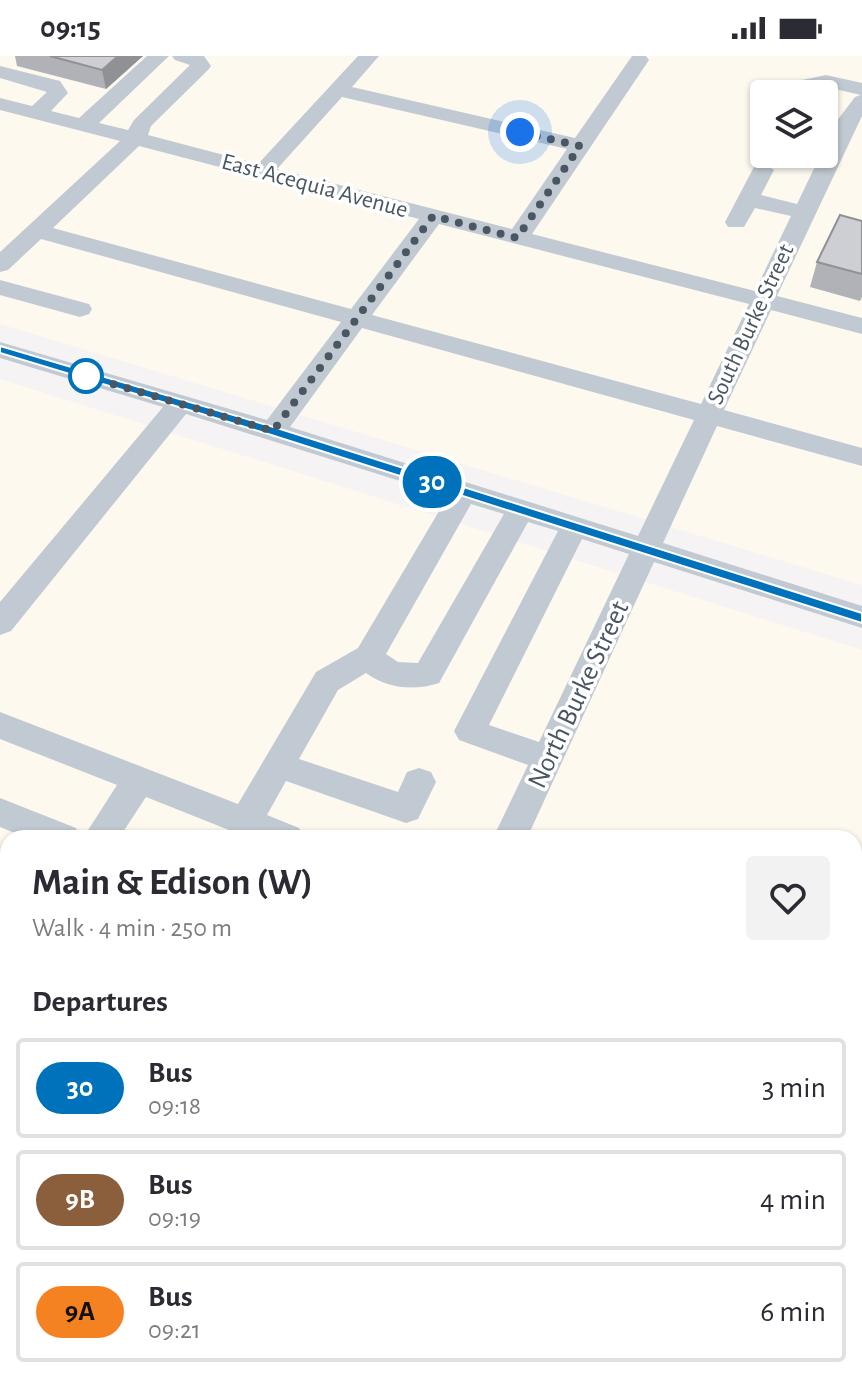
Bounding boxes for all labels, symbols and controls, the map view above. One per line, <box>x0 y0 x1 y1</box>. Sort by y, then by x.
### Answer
text: 09:15 <box>40 13 101 43</box>
map controls <box>750 80 838 168</box>
button: layers <box>750 80 838 168</box>
your location <box>500 112 540 152</box>
street label: East Acequia Avenue <box>219 150 410 222</box>
street label: South Burke Street <box>703 240 799 408</box>
unlabelled marker <box>69 359 103 393</box>
line badge: 30 <box>396 456 468 508</box>
text: 30 <box>419 468 445 496</box>
street label: North Burke Street <box>523 597 634 793</box>
button: heart <box>746 856 830 940</box>
text: Main & Edison (W) <box>32 864 313 902</box>
text: Walk · 4 min · 250 m <box>32 915 232 941</box>
text: Departures <box>32 987 168 1017</box>
text: Bus <box>148 1058 193 1088</box>
text: 3 min <box>762 1073 826 1103</box>
text: 30 <box>67 1074 93 1102</box>
text: 09:18 <box>148 1093 201 1119</box>
text: Bus <box>148 1170 193 1200</box>
text: 4 min <box>760 1185 826 1215</box>
text: 9B <box>65 1186 95 1214</box>
text: 09:19 <box>148 1205 201 1231</box>
text: Bus <box>148 1282 193 1312</box>
text: 6 min <box>760 1297 826 1327</box>
text: 9A <box>65 1298 95 1326</box>
text: 09:21 <box>148 1317 201 1343</box>

